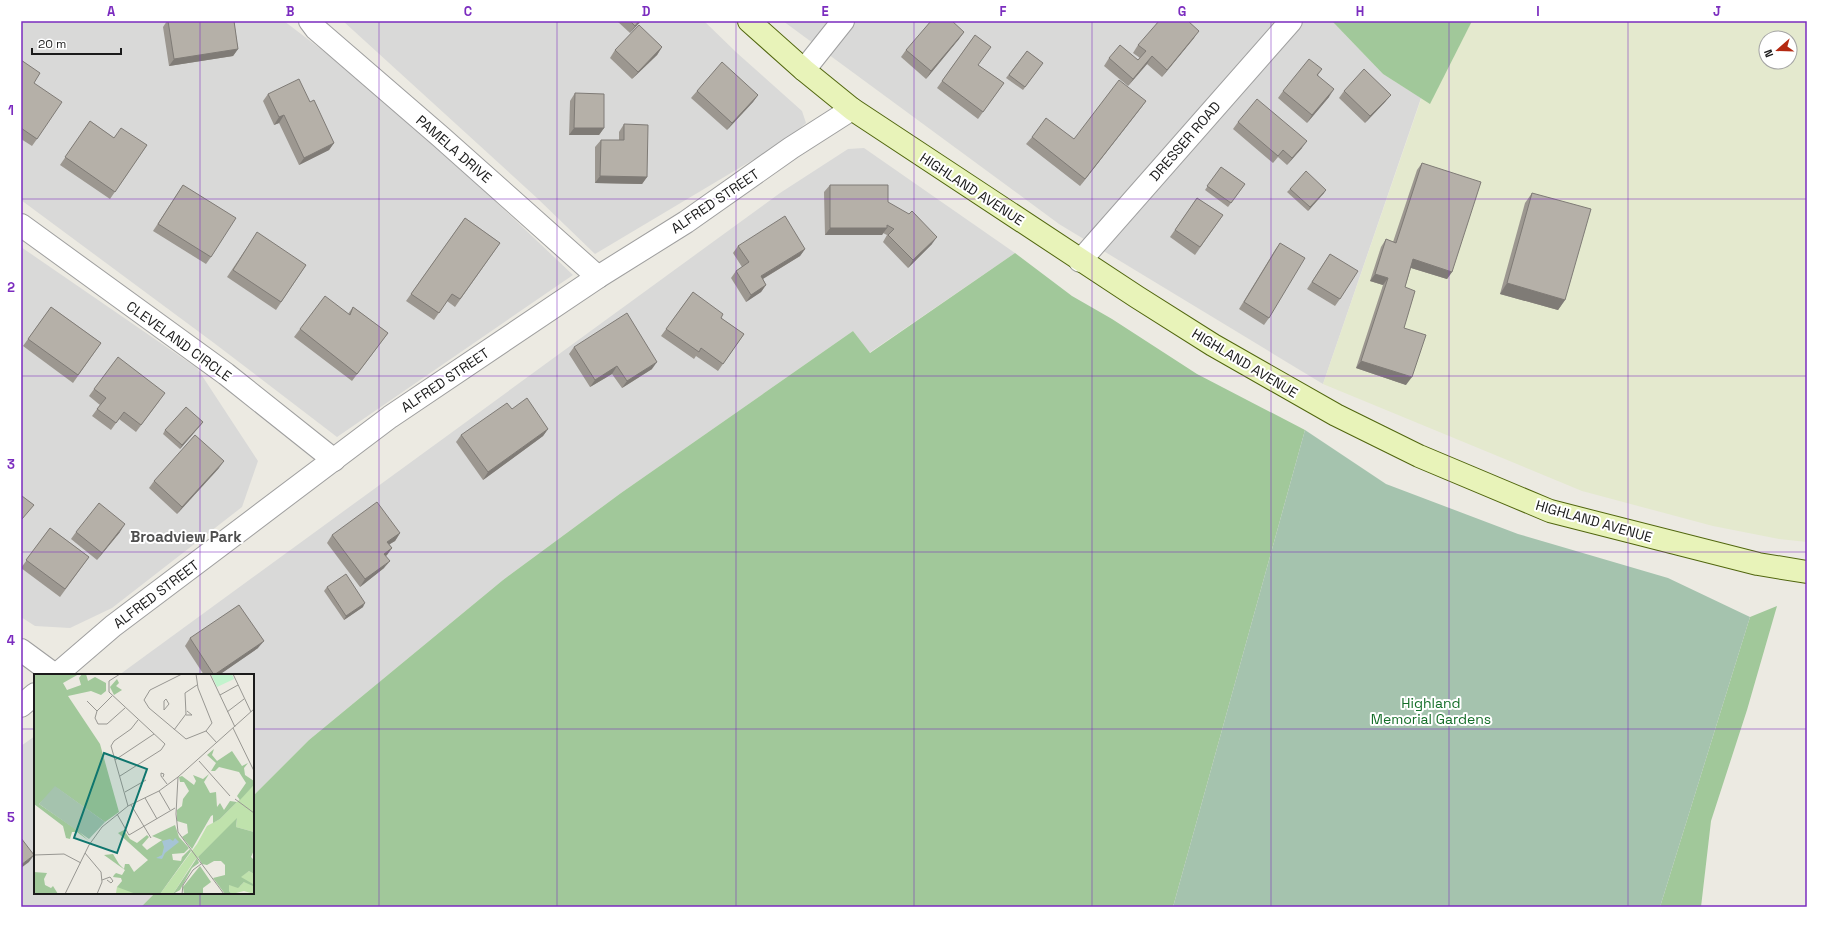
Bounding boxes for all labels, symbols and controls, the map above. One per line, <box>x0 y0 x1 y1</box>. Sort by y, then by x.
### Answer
text: A <box>107 3 116 20</box>
text: B <box>286 3 295 20</box>
text: C <box>464 3 472 20</box>
text: D <box>642 3 651 20</box>
text: E <box>821 3 829 20</box>
text: F <box>1000 3 1007 20</box>
text: G <box>1178 3 1186 20</box>
text: H <box>1356 3 1364 20</box>
text: I <box>1536 3 1540 20</box>
text: J <box>1713 3 1721 20</box>
scale bar <box>32 30 121 56</box>
north arrow <box>1758 30 1798 70</box>
text: 20 m <box>38 36 66 52</box>
text: N <box>1761 48 1776 59</box>
street label: DRESSER ROAD <box>1146 97 1224 185</box>
text: 1 <box>8 102 14 119</box>
street label: PAMELA DRIVE <box>412 111 496 187</box>
street label: HIGHLAND AVENUE <box>917 149 1028 229</box>
street label: ALFRED STREET <box>667 165 763 237</box>
text: 2 <box>7 279 15 296</box>
street label: CLEVELAND CIRCLE <box>123 297 235 385</box>
street label: HIGHLAND AVENUE <box>1189 324 1301 402</box>
street label: ALFRED STREET <box>397 344 493 416</box>
text: 3 <box>7 456 15 473</box>
street label: HIGHLAND AVENUE <box>1534 496 1655 546</box>
district label: Broadview Park <box>130 527 242 546</box>
street label: ALFRED STREET <box>110 556 202 632</box>
text: 4 <box>7 632 15 649</box>
inset map <box>34 674 254 894</box>
park label: Highland Memorial Gardens <box>1371 694 1491 728</box>
text: 5 <box>7 809 15 826</box>

